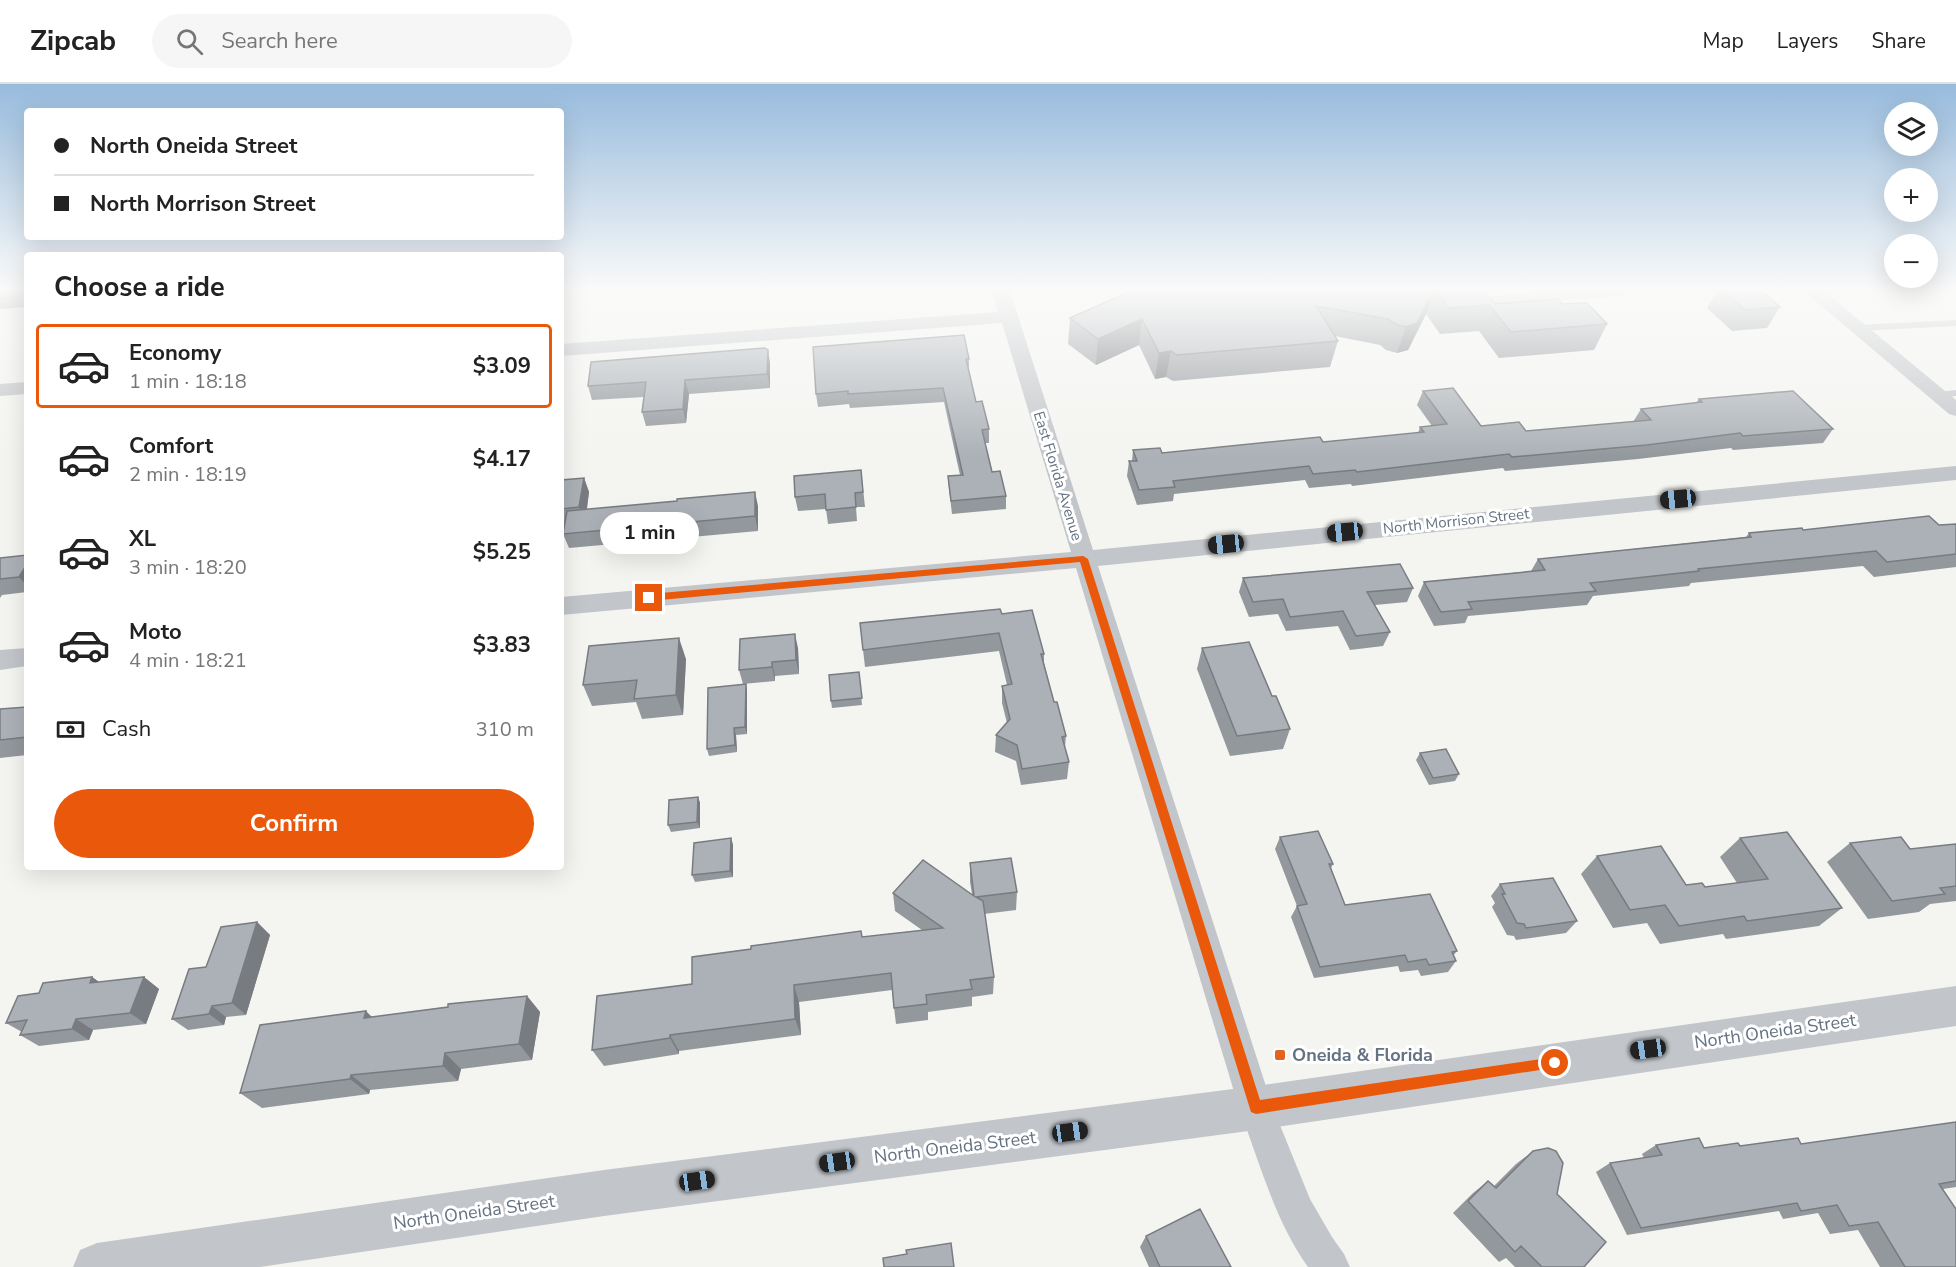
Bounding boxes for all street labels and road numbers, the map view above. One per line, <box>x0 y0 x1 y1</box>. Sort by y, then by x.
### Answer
street label: East Florida Avenue <box>1029 409 1087 543</box>
street label: North Morrison Street <box>1382 503 1531 539</box>
street label: North Oneida Street <box>1693 1008 1858 1054</box>
street label: North Oneida Street <box>873 1125 1038 1169</box>
street label: North Oneida Street <box>392 1189 557 1235</box>

